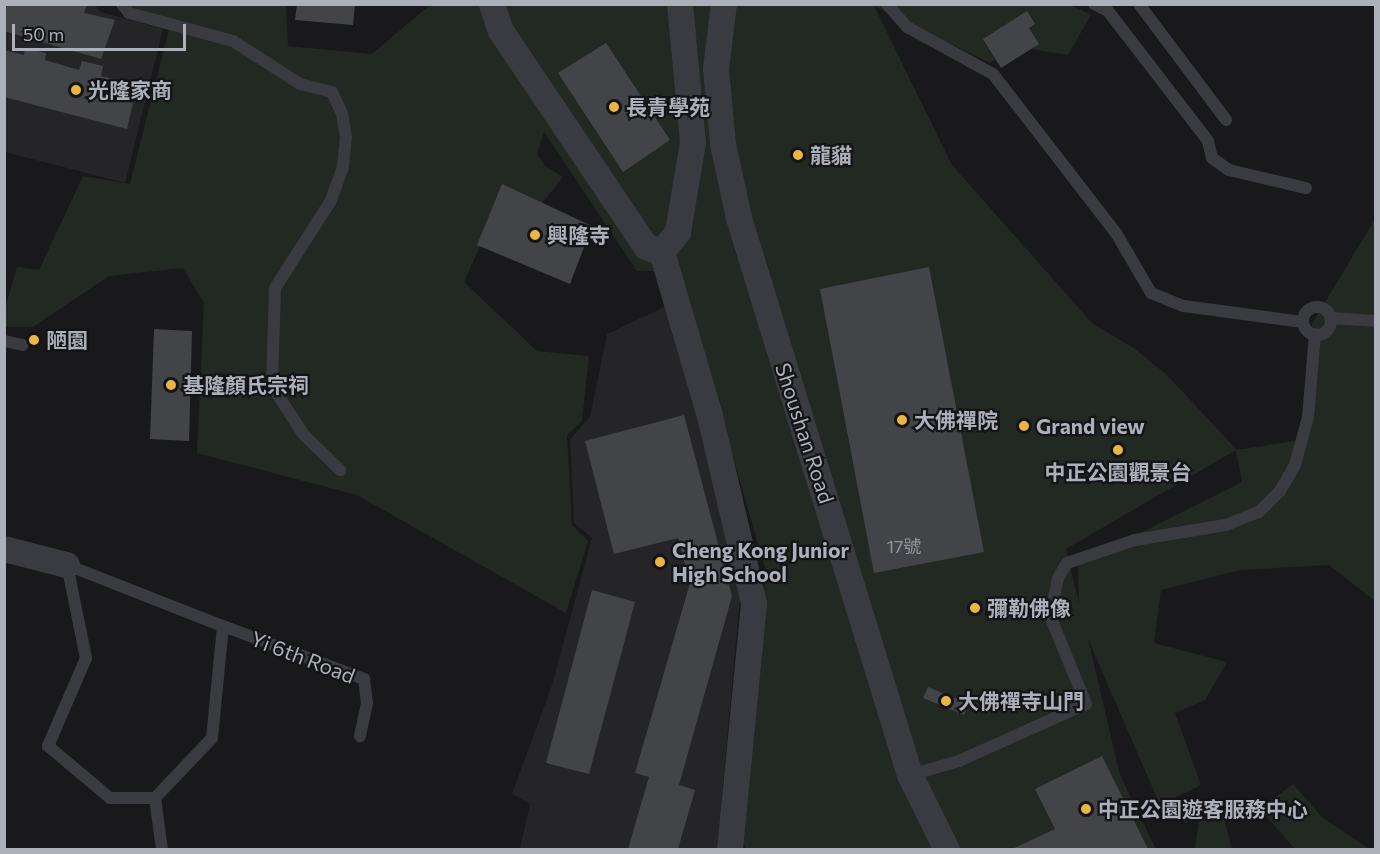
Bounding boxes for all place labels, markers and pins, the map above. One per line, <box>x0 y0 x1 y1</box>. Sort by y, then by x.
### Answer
place label: 光隆家商 <box>88 77 172 103</box>
marker: 光隆家商 <box>69 83 83 97</box>
place label: 長青學苑 <box>626 94 710 120</box>
marker: 長青學苑 <box>607 100 621 114</box>
place label: 龍貓 <box>810 142 852 168</box>
marker: 龍貓 <box>791 148 805 162</box>
place label: 興隆寺 <box>547 222 610 248</box>
marker: 興隆寺 <box>528 228 542 242</box>
place label: 陋園 <box>46 327 88 353</box>
marker: 陋園 <box>27 333 41 347</box>
place label: 基隆顏氏宗祠 <box>183 372 309 398</box>
marker: 基隆顏氏宗祠 <box>164 378 178 392</box>
place label: 大佛禪院 <box>914 407 998 433</box>
marker: 大佛禪院 <box>895 413 909 427</box>
place label: Grand view <box>1036 413 1145 439</box>
marker: Grand view <box>1017 419 1031 433</box>
marker: 中正公園觀景台 <box>1111 443 1125 457</box>
place label: 中正公園觀景台 <box>1045 459 1191 485</box>
place label: Cheng Kong Junior High School <box>672 537 849 587</box>
marker: Cheng Kong Junior High School <box>653 555 667 569</box>
place label: 彌勒佛像 <box>987 595 1071 621</box>
marker: 彌勒佛像 <box>968 601 982 615</box>
place label: 大佛禪寺山門 <box>958 688 1084 714</box>
marker: 大佛禪寺山門 <box>939 694 953 708</box>
place label: 中正公園遊客服務中心 <box>1098 796 1308 822</box>
marker: 中正公園遊客服務中心 <box>1079 802 1093 816</box>

